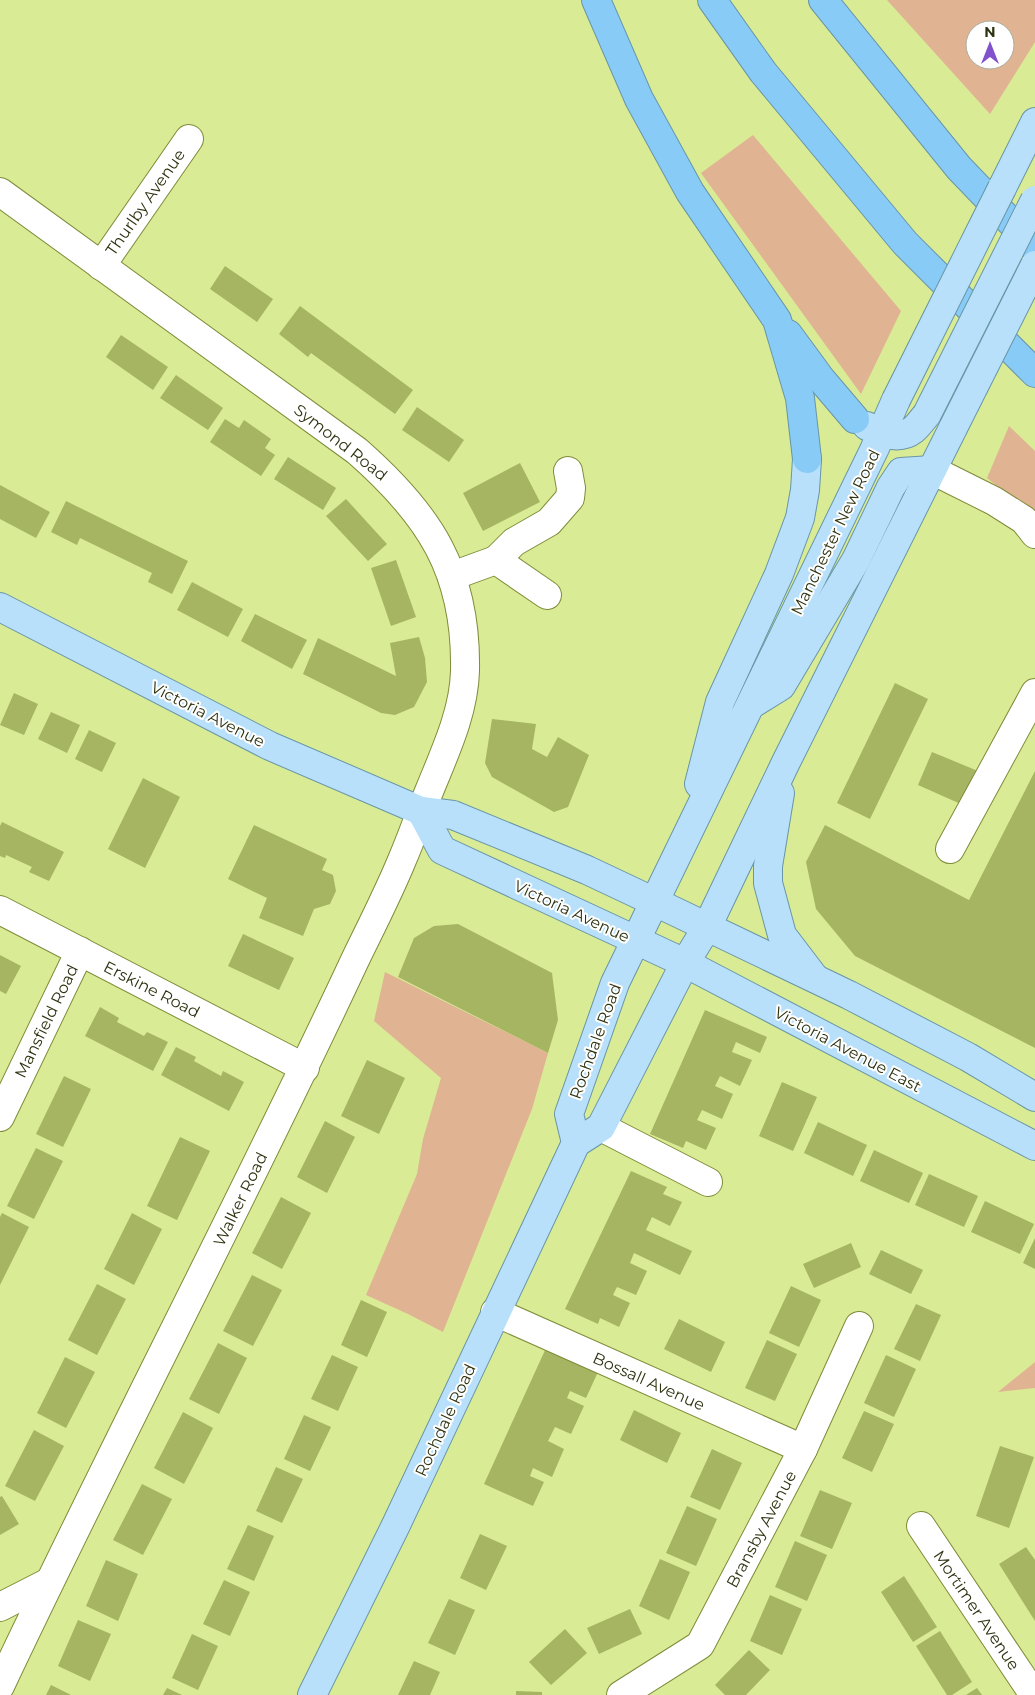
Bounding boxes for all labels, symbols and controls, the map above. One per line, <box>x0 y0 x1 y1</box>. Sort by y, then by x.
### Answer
north arrow <box>965 20 1015 70</box>
text: N <box>984 23 996 41</box>
street label: Thurlby Avenue <box>102 146 189 259</box>
street label: Symond Road <box>290 400 391 485</box>
street label: Manchester New Road <box>787 446 884 618</box>
street label: Victoria Avenue <box>148 678 268 751</box>
street label: Victoria Avenue <box>511 876 633 947</box>
street label: Erskine Road <box>101 957 203 1022</box>
street label: Mansfield Road <box>11 961 82 1081</box>
street label: Rochdale Road <box>566 981 625 1102</box>
street label: Victoria Avenue East <box>771 1003 925 1096</box>
street label: Walker Road <box>210 1149 271 1249</box>
street label: Bossall Avenue <box>590 1348 708 1415</box>
street label: Rochdale Road <box>411 1361 480 1479</box>
street label: Bransby Avenue <box>723 1467 800 1591</box>
street label: Mortimer Avenue <box>929 1547 1024 1674</box>

